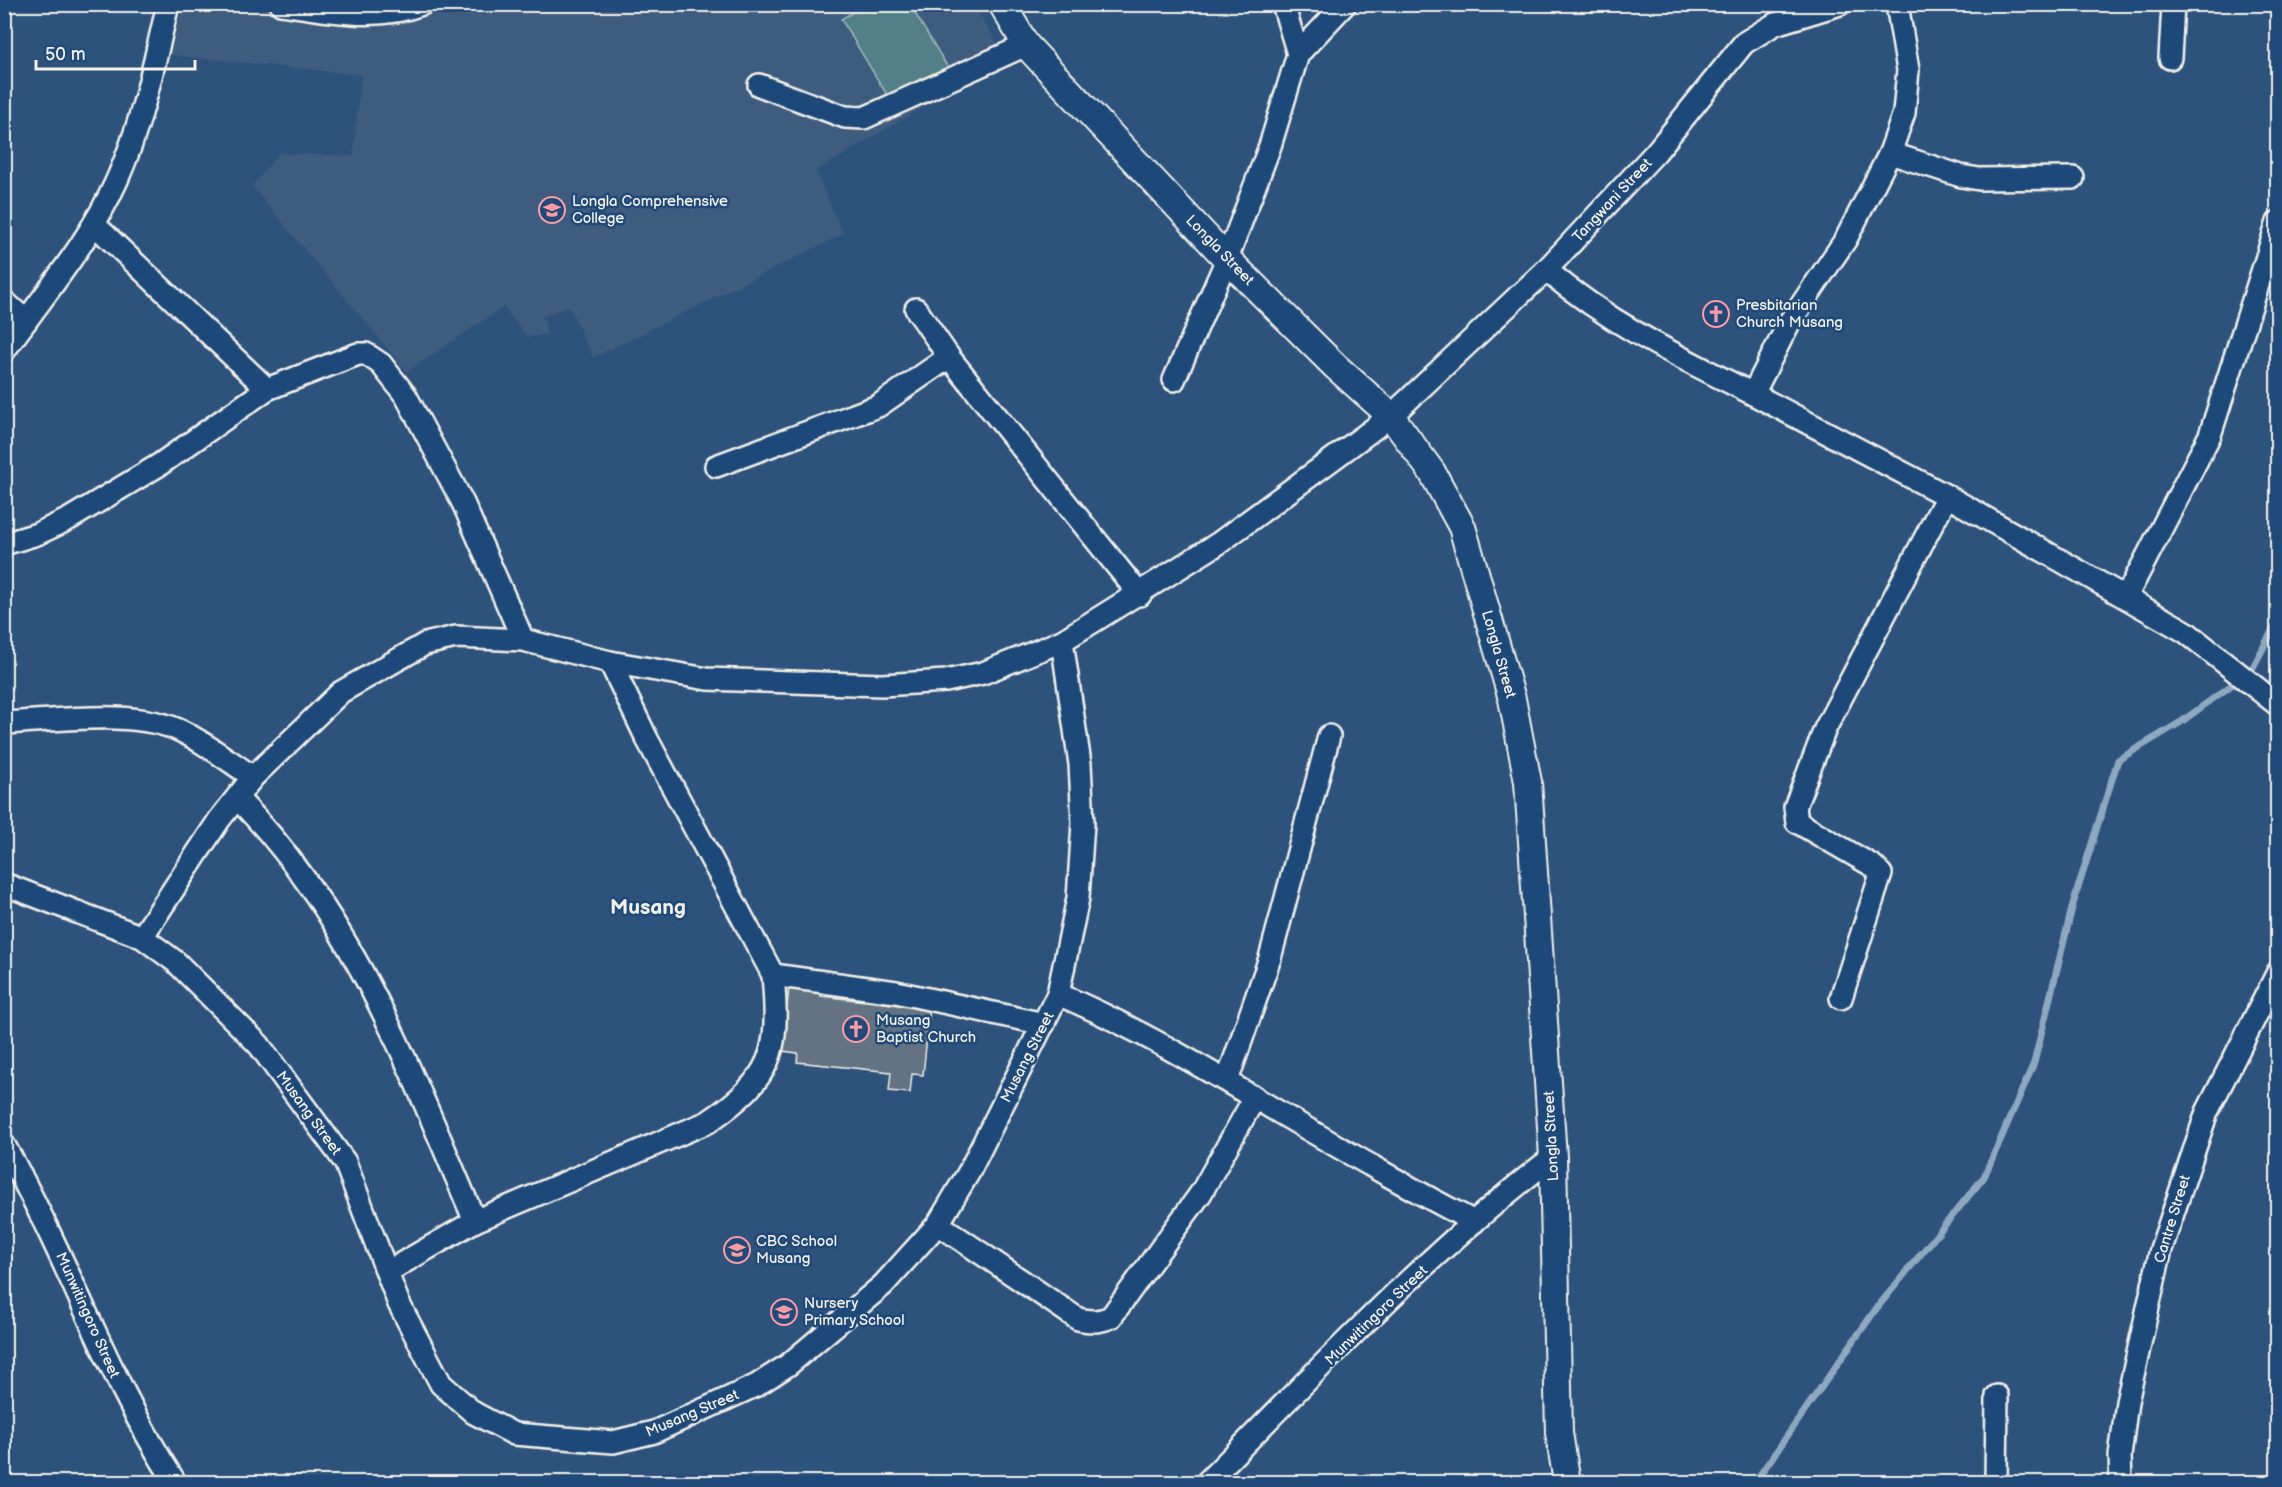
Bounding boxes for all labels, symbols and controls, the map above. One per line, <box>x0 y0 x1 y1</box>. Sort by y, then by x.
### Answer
scale bar <box>36 33 195 71</box>
text: 50 m <box>45 44 86 65</box>
street label: Tangwani Street <box>1568 154 1657 246</box>
place label: Longla Comprehensive College <box>572 192 728 228</box>
school or university icon: Longla Comprehensive College <box>537 195 567 225</box>
street label: Longla Street <box>1181 211 1258 290</box>
place label: Presbitarian Church Musang <box>1736 296 1843 332</box>
church icon: Presbitarian Church Musang <box>1701 299 1731 329</box>
street label: Longla Street <box>1477 608 1520 701</box>
district label: Musang <box>610 895 686 920</box>
street label: Musang Street <box>996 1008 1059 1106</box>
place label: Musang Baptist Church <box>876 1011 976 1047</box>
church icon: Musang Baptist Church <box>841 1014 871 1044</box>
street label: Musang Street <box>272 1068 346 1159</box>
street label: Longla Street <box>1540 1090 1563 1182</box>
street label: Cantre Street <box>2150 1172 2195 1266</box>
place label: CBC School Musang <box>756 1232 837 1268</box>
school or university icon: CBC School Musang <box>722 1235 752 1265</box>
street label: Munwitingoro Street <box>51 1249 124 1381</box>
street label: Munwitingoro Street <box>1321 1261 1432 1369</box>
place label: Nursery Primary School <box>804 1294 905 1330</box>
school or university icon: Nursery Primary School <box>769 1297 799 1327</box>
street label: Musang Street <box>643 1385 742 1442</box>

